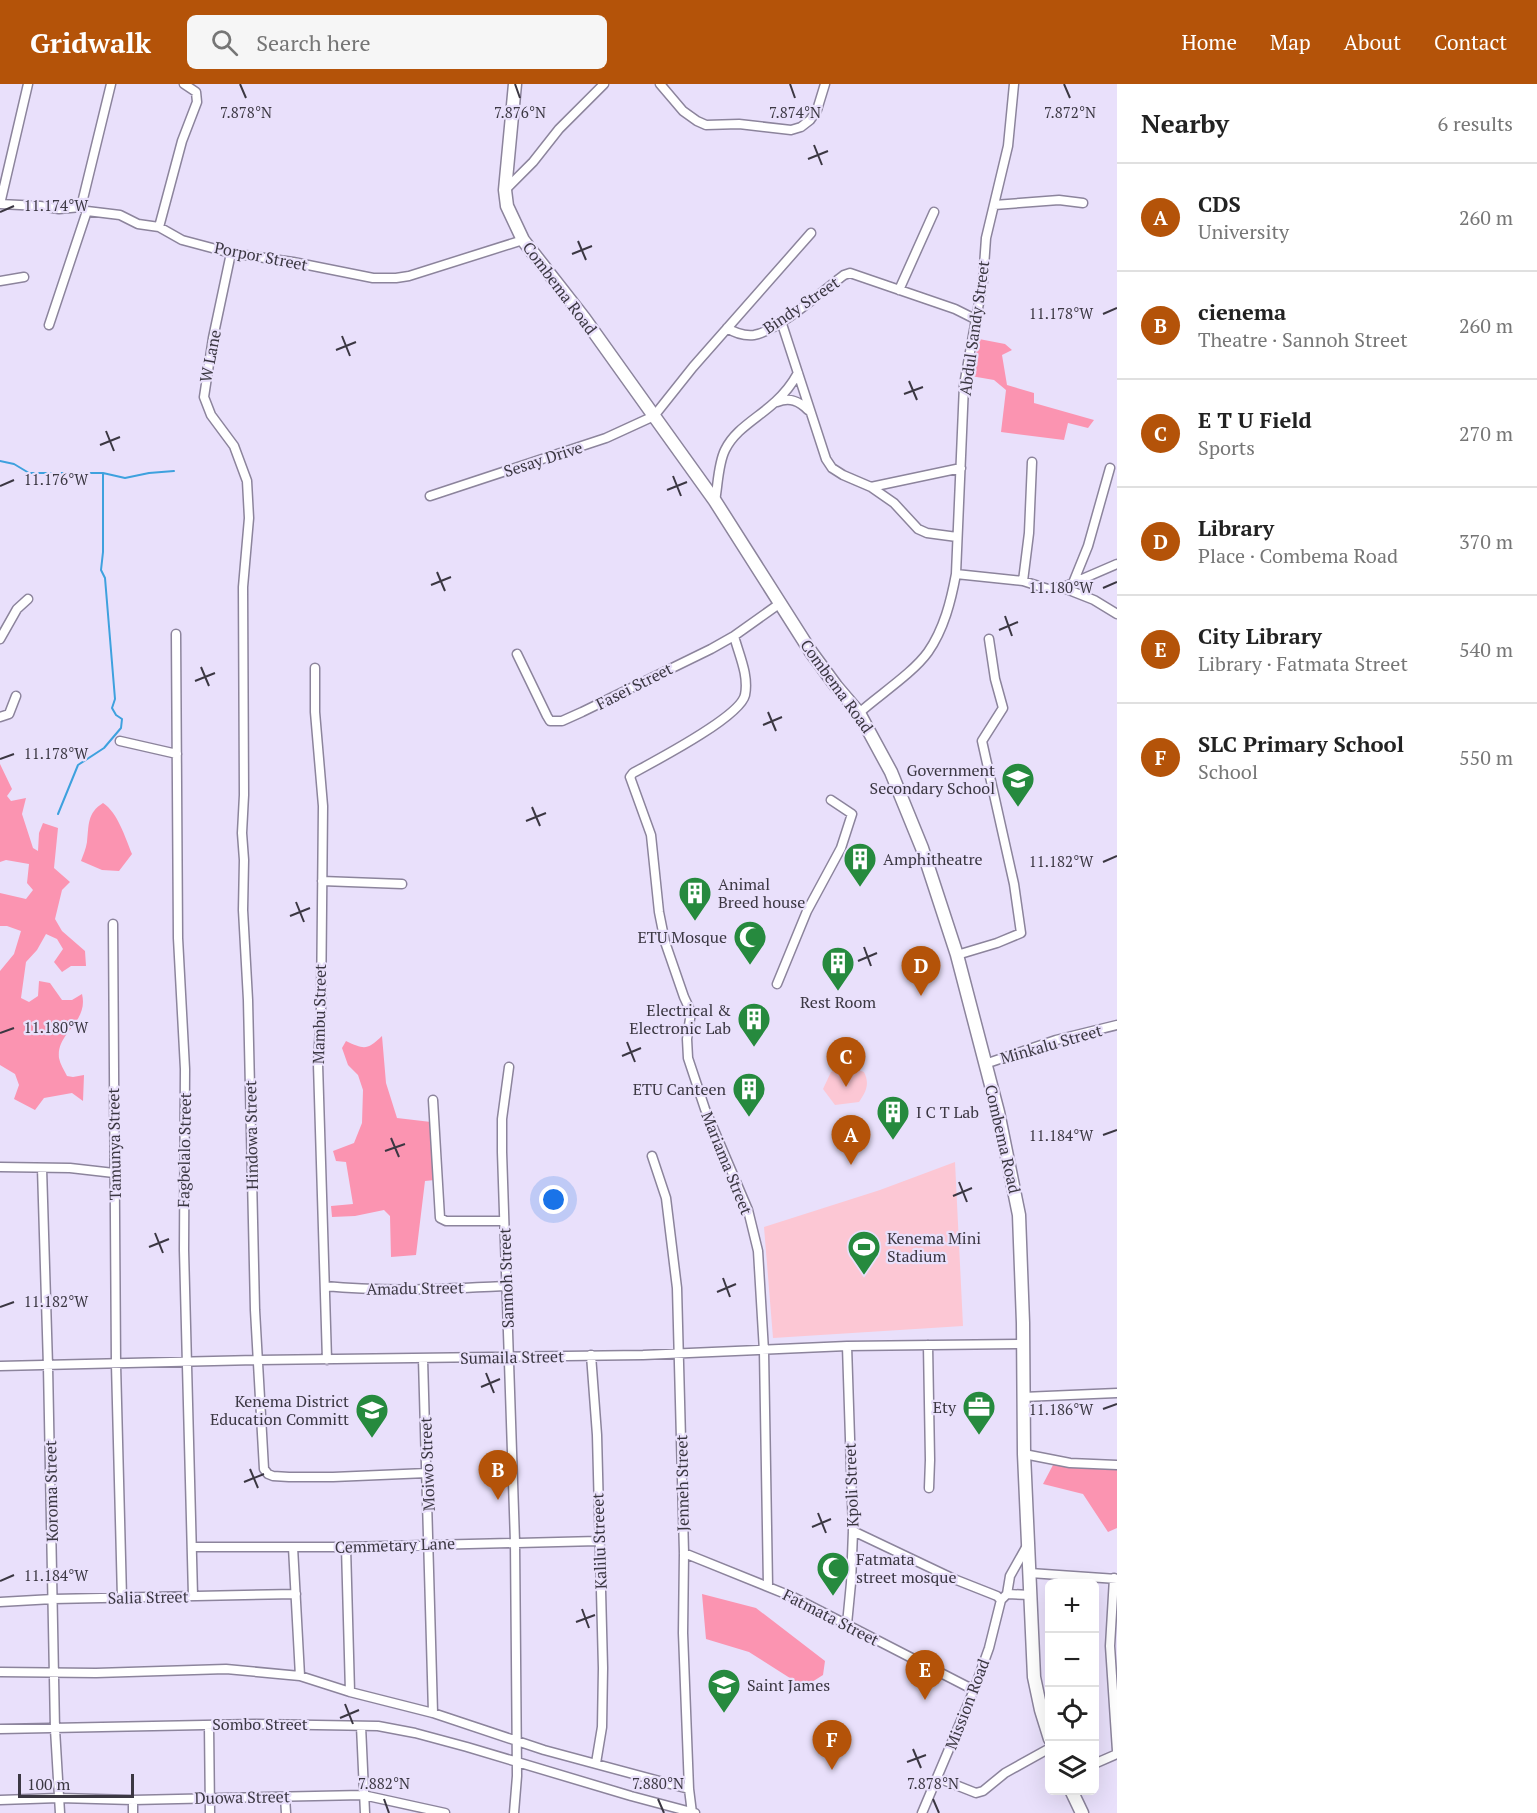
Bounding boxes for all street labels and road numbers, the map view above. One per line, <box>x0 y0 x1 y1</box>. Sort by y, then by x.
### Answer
street label: Porpor Street <box>212 236 310 276</box>
street label: Combema Road <box>518 237 602 339</box>
street label: Abdul Sandy Street <box>954 259 994 397</box>
street label: Bindy Street <box>758 271 844 339</box>
street label: W Lane <box>194 328 226 384</box>
street label: Sesay Drive <box>501 436 585 482</box>
street label: Combema Road <box>796 635 879 737</box>
street label: Fasei Street <box>592 657 676 715</box>
street label: Mambu Street <box>307 964 331 1064</box>
street label: Minkalu Street <box>997 1019 1105 1069</box>
street label: Hindowa Street <box>239 1080 263 1190</box>
street label: Combema Road <box>980 1083 1026 1196</box>
street label: Tamunya Street <box>102 1087 126 1201</box>
street label: Fagbelalo Street <box>172 1092 196 1208</box>
street label: Mariama Street <box>696 1108 758 1218</box>
street label: Sannoh Street <box>493 1227 519 1329</box>
street label: Amadu Street <box>366 1276 464 1300</box>
street label: Sumaila Street <box>460 1345 564 1369</box>
street label: Moiwo Street <box>414 1416 440 1512</box>
street label: Jenneh Street <box>670 1434 694 1531</box>
street label: Koroma Street <box>39 1440 63 1542</box>
street label: Kpoli Street <box>839 1442 863 1528</box>
street label: Kalilu Streeet <box>586 1492 612 1590</box>
street label: Cemmetary Lane <box>334 1532 456 1558</box>
street label: Fatmata Street <box>779 1583 883 1651</box>
street label: Salia Street <box>107 1585 189 1609</box>
street label: Mission Road <box>940 1655 994 1752</box>
street label: Sombo Street <box>212 1713 308 1735</box>
street label: Duowa Street <box>194 1785 290 1809</box>

